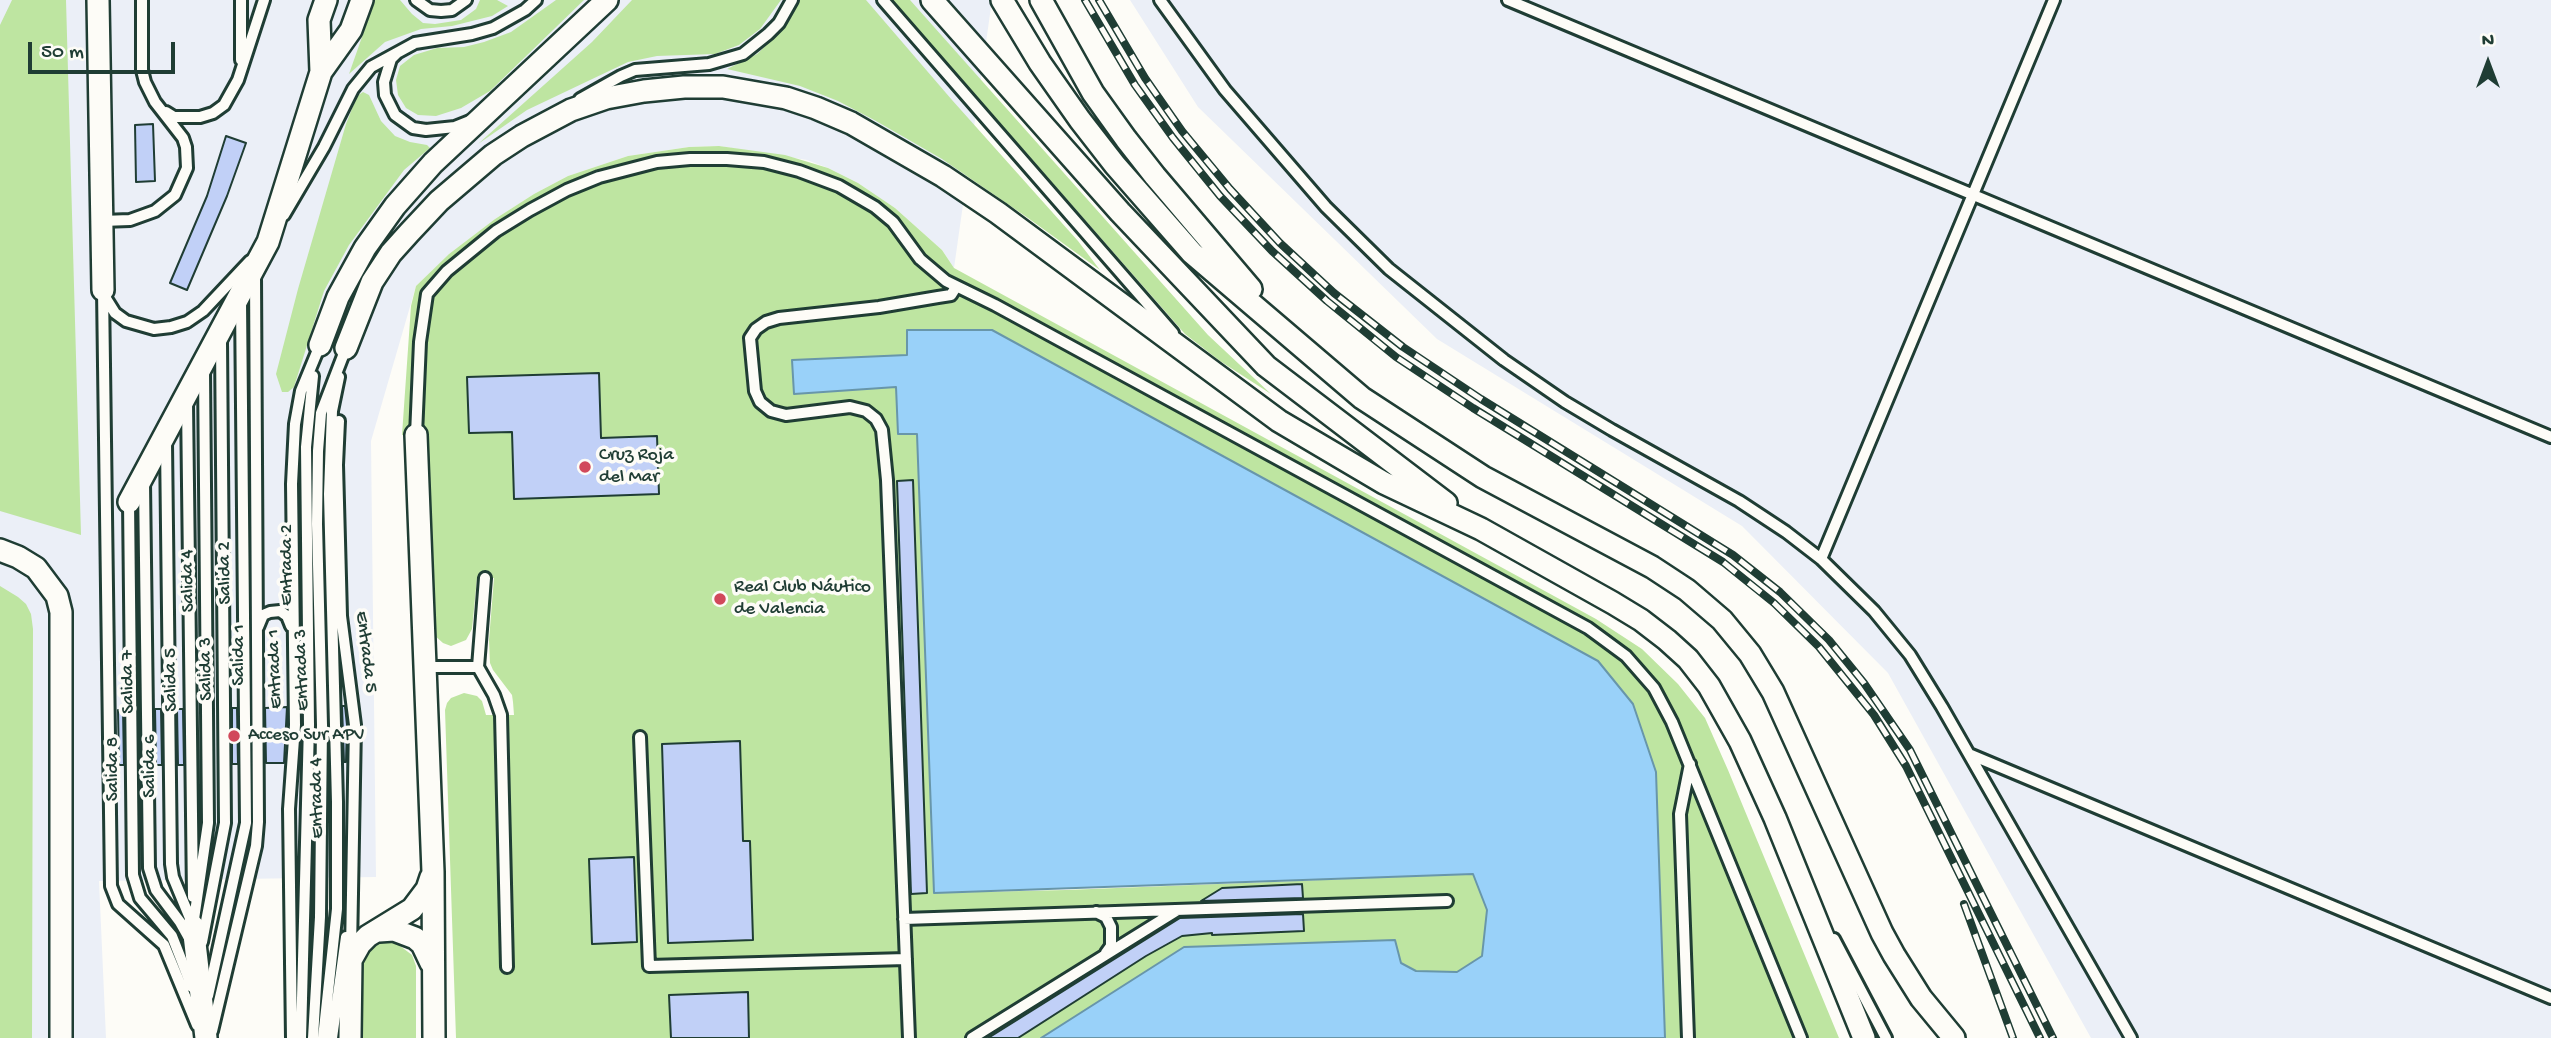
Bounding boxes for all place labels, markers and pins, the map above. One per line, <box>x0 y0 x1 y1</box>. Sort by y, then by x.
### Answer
place label: Cruz Roja del Mar <box>599 445 674 489</box>
marker: Cruz Roja del Mar <box>577 459 593 475</box>
place label: Real Club Náutico de Valencia <box>734 577 871 621</box>
marker: Real Club Náutico de Valencia <box>712 591 728 607</box>
place label: Acceso Sur APV <box>248 725 364 747</box>
marker: Acceso Sur APV <box>226 728 242 744</box>

